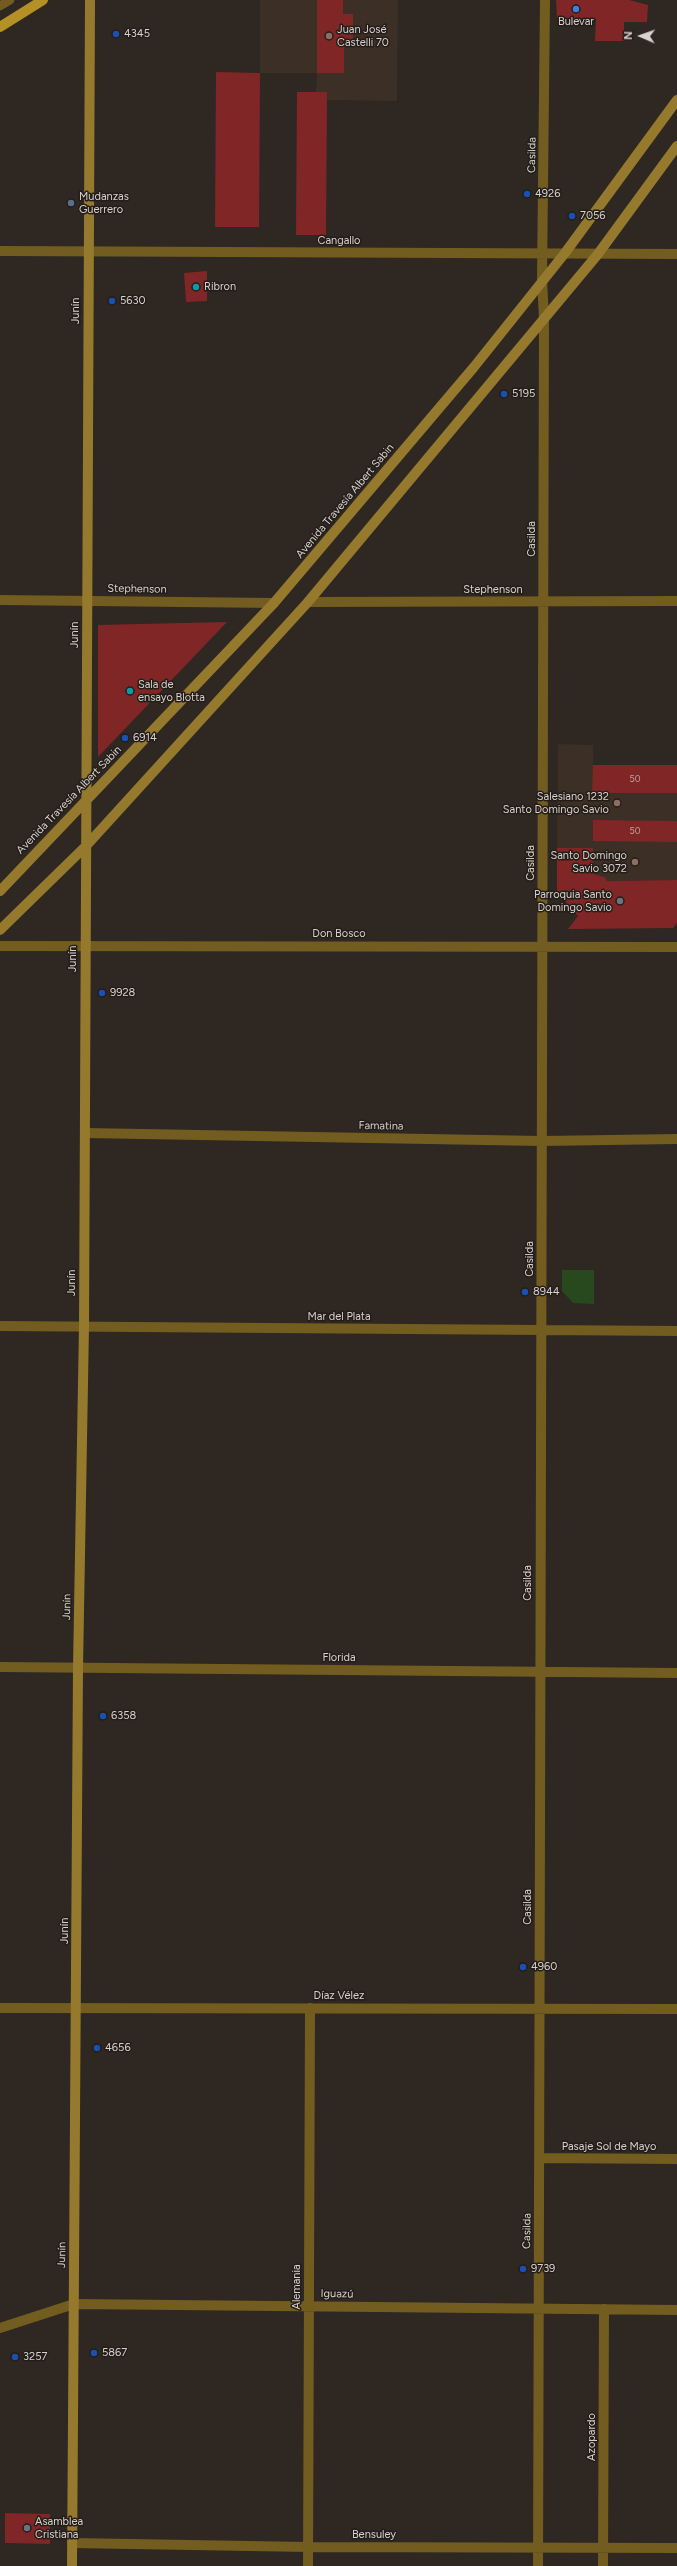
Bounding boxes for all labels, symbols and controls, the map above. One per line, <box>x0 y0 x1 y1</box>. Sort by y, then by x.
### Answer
marker: Bulevar <box>571 4 581 14</box>
place label: Bulevar <box>558 15 594 29</box>
north arrow <box>621 16 661 56</box>
place label: Juan José Castelli 70 <box>337 23 389 49</box>
place label: 4345 <box>124 27 150 41</box>
marker: 4345 <box>111 29 121 39</box>
marker: Juan José Castelli 70 <box>324 31 334 41</box>
text: N <box>622 31 635 40</box>
street label: Casilda <box>525 137 539 173</box>
place label: 4926 <box>535 187 560 201</box>
marker: 4926 <box>522 189 532 199</box>
place label: Mudanzas Guerrero <box>79 190 129 216</box>
marker: Mudanzas Guerrero <box>66 198 76 208</box>
place label: 7056 <box>580 209 606 223</box>
marker: 7056 <box>567 211 577 221</box>
street label: Cangallo <box>318 234 360 248</box>
place label: Ribron <box>204 280 236 294</box>
marker: Ribron <box>191 282 201 292</box>
place label: 5630 <box>120 294 146 308</box>
marker: 5630 <box>107 296 117 306</box>
street label: Junín <box>69 298 83 324</box>
place label: 5195 <box>512 387 535 401</box>
marker: 5195 <box>499 389 509 399</box>
street label: Avenida Travesía Albert Sabin <box>293 441 397 561</box>
street label: Casilda <box>525 521 539 557</box>
street label: Stephenson <box>107 582 167 596</box>
street label: Stephenson <box>463 583 523 597</box>
street label: Junín <box>68 622 82 648</box>
place label: Sala de ensayo Blotta <box>138 678 205 704</box>
marker: Sala de ensayo Blotta <box>125 686 135 696</box>
place label: 6914 <box>133 731 157 745</box>
marker: 6914 <box>120 733 130 743</box>
street label: Avenida Travesía Albert Sabin <box>14 743 124 857</box>
house number: 50 <box>630 774 640 784</box>
place label: Salesiano 1232 Santo Domingo Savio <box>503 790 609 816</box>
marker: Salesiano 1232 Santo Domingo Savio <box>612 798 622 808</box>
house number: 50 <box>630 826 640 836</box>
street label: Casilda <box>524 845 538 881</box>
place label: Santo Domingo Savio 3072 <box>550 849 627 875</box>
marker: Santo Domingo Savio 3072 <box>630 857 640 867</box>
place label: Parroquia Santo Domingo Savio <box>534 888 612 914</box>
marker: Parroquia Santo Domingo Savio <box>615 896 625 906</box>
street label: Don Bosco <box>312 927 366 941</box>
street label: Junín <box>66 946 80 972</box>
place label: 9928 <box>110 986 135 1000</box>
marker: 9928 <box>97 988 107 998</box>
street label: Famatina <box>358 1119 404 1133</box>
street label: Casilda <box>523 1241 537 1277</box>
street label: Junín <box>65 1270 79 1296</box>
place label: 8944 <box>533 1285 560 1299</box>
marker: 8944 <box>520 1287 530 1297</box>
street label: Mar del Plata <box>307 1310 371 1324</box>
street label: Casilda <box>521 1565 535 1601</box>
street label: Junín <box>60 1594 74 1620</box>
street label: Florida <box>322 1651 356 1665</box>
place label: 6358 <box>111 1709 136 1723</box>
marker: 6358 <box>98 1711 108 1721</box>
street label: Casilda <box>521 1889 535 1925</box>
street label: Junín <box>58 1918 72 1944</box>
place label: 4960 <box>531 1960 557 1974</box>
marker: 4960 <box>518 1962 528 1972</box>
street label: Díaz Vélez <box>314 1989 364 2003</box>
place label: 4656 <box>105 2041 131 2055</box>
marker: 4656 <box>92 2043 102 2053</box>
street label: Pasaje Sol de Mayo <box>562 2140 656 2154</box>
street label: Casilda <box>520 2213 534 2249</box>
street label: Junín <box>55 2242 69 2268</box>
place label: 9739 <box>531 2262 555 2276</box>
street label: Alemania <box>290 2264 304 2310</box>
marker: 9739 <box>518 2264 528 2274</box>
street label: Iguazú <box>321 2287 353 2301</box>
place label: 5867 <box>102 2346 127 2360</box>
marker: 5867 <box>89 2348 99 2358</box>
place label: 3257 <box>23 2350 47 2364</box>
marker: 3257 <box>10 2352 20 2362</box>
street label: Azopardo <box>585 2413 599 2461</box>
place label: Asamblea Cristiana <box>35 2515 83 2541</box>
marker: Asamblea Cristiana <box>22 2523 32 2533</box>
street label: Bensuley <box>352 2528 396 2542</box>

